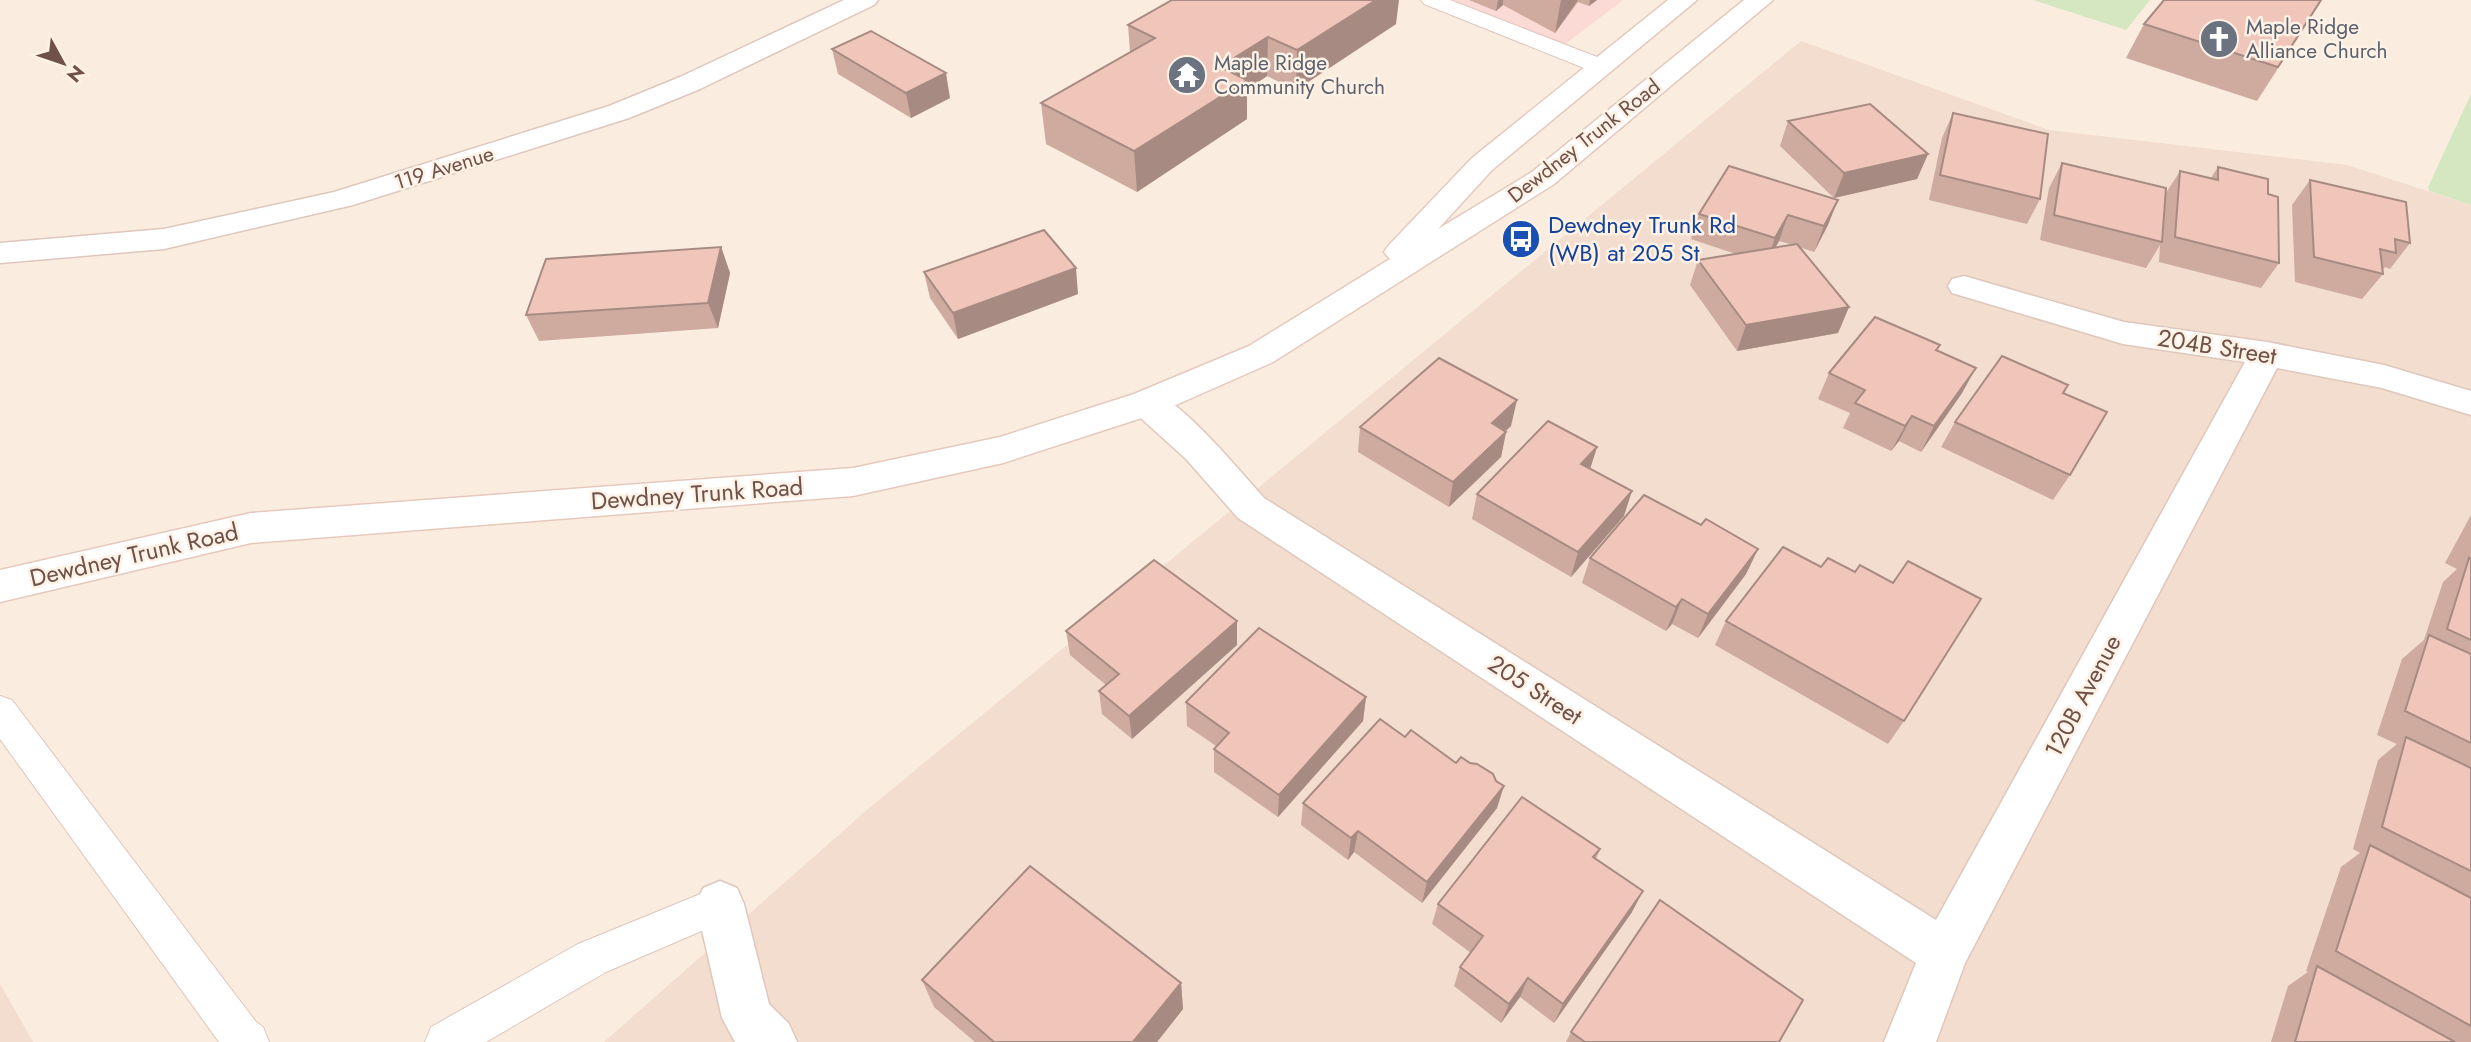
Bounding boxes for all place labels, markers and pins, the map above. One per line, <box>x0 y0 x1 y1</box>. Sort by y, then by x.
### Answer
place label: Maple Ridge Alliance Church <box>2246 12 2388 66</box>
church icon: Maple Ridge Alliance Church <box>2198 18 2240 60</box>
place label: Maple Ridge Community Church <box>1214 48 1385 102</box>
temple icon: Maple Ridge Community Church <box>1166 54 1208 96</box>
place label: Dewdney Trunk Rd (WB) at 205 St <box>1548 207 1736 270</box>
bus stop icon: Dewdney Trunk Rd (WB) at 205 St <box>1500 218 1542 260</box>

